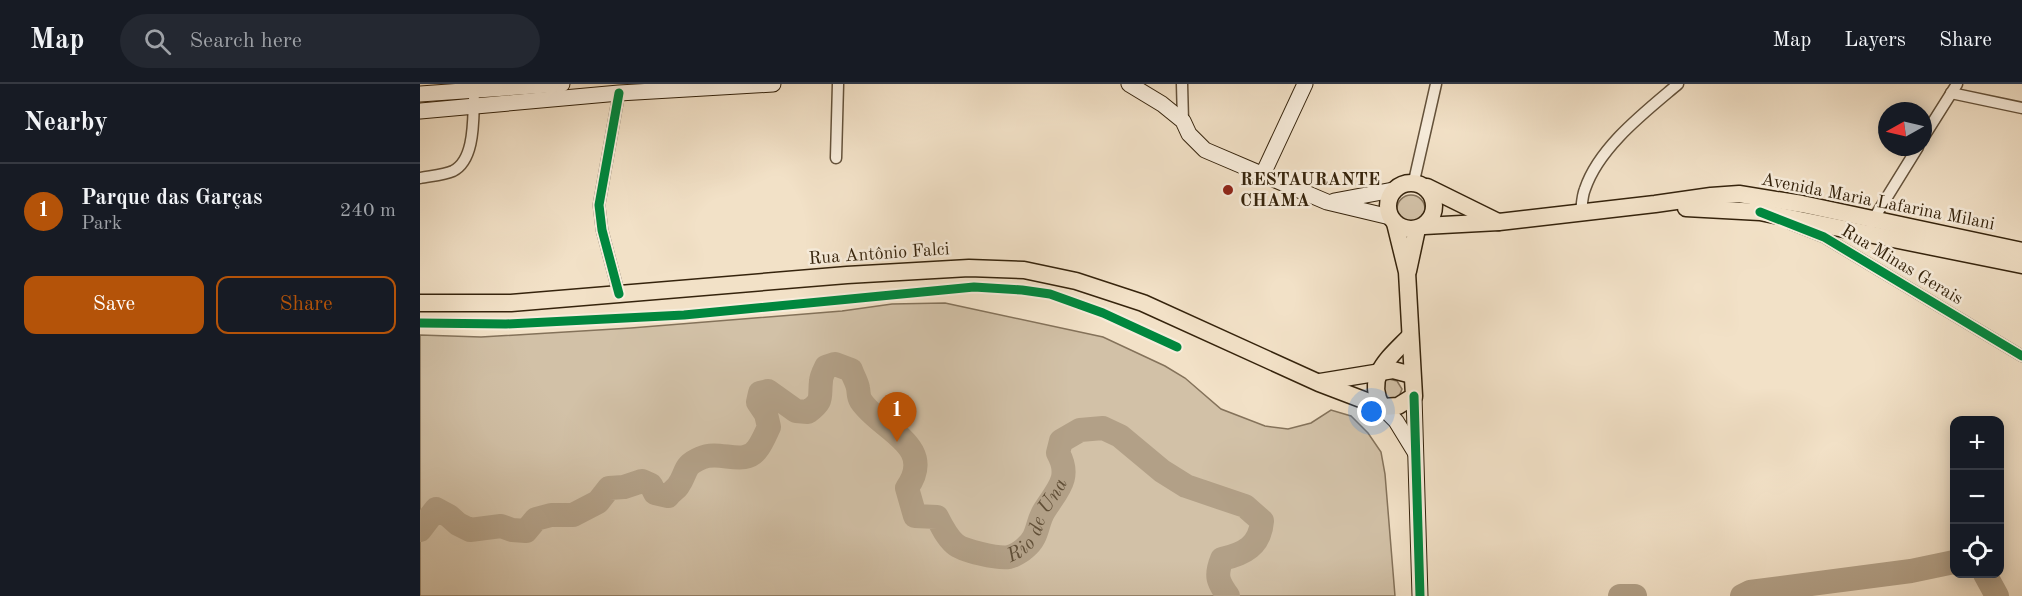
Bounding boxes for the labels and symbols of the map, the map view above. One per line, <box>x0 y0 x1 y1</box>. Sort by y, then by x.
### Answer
north arrow <box>1878 102 1932 156</box>
place label: RESTAURANTE CHAMA <box>1240 171 1380 210</box>
street label: Avenida Maria Lafarina Milani <box>1760 171 1996 234</box>
marker: RESTAURANTE CHAMA <box>1221 183 1235 197</box>
street label: Rua Minas Gerais <box>1838 222 1966 308</box>
street label: Rua Antônio Falci <box>808 240 950 268</box>
pin: 1 <box>878 392 916 442</box>
your location <box>1357 397 1386 426</box>
water label: Rio de Una <box>1003 476 1072 567</box>

